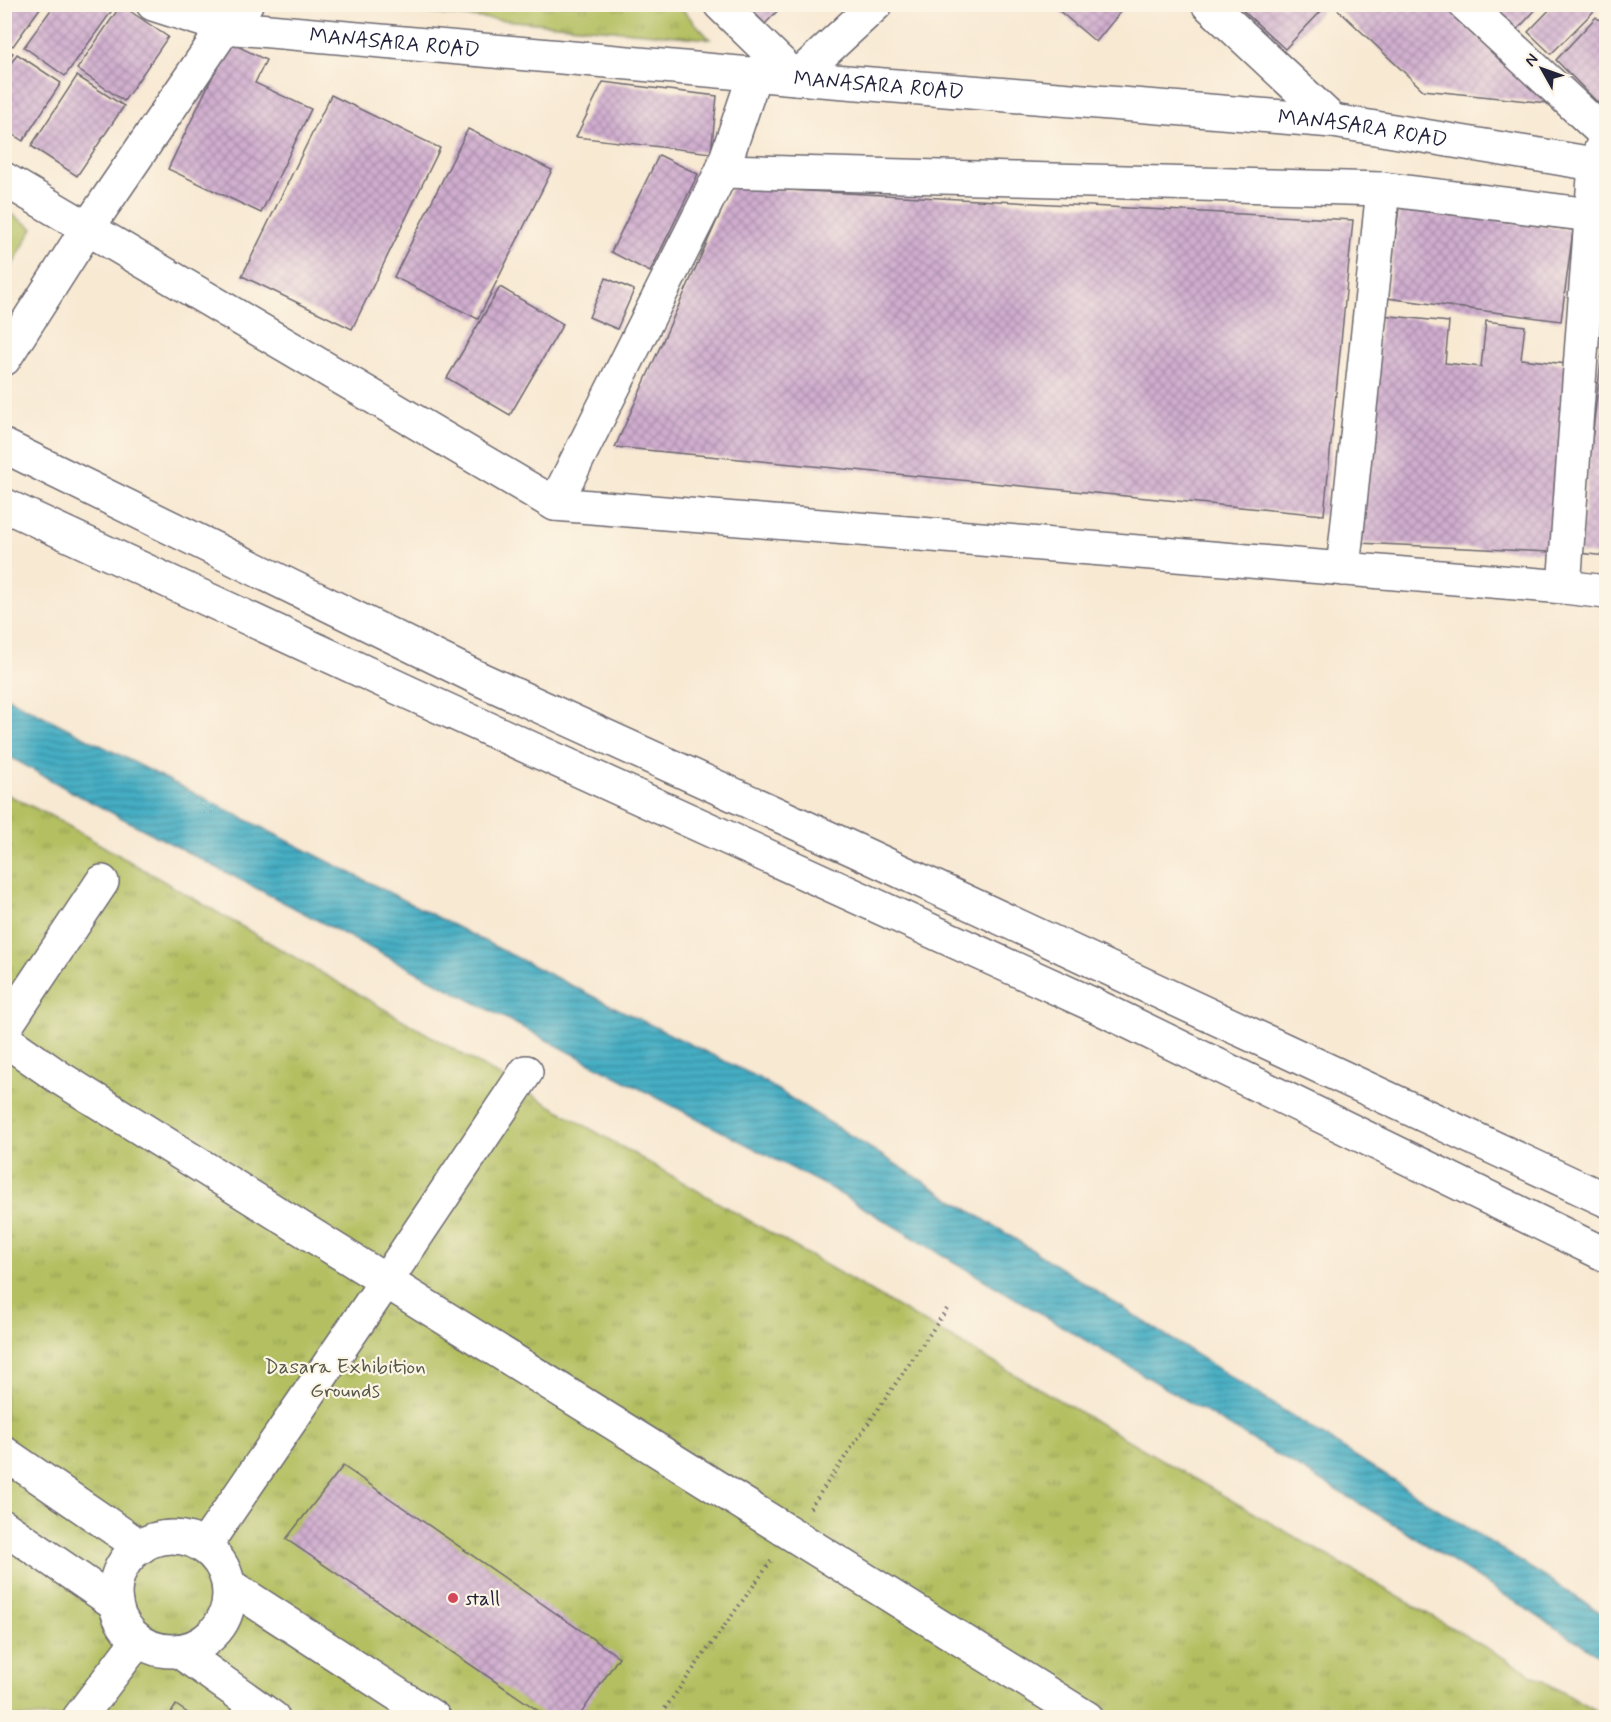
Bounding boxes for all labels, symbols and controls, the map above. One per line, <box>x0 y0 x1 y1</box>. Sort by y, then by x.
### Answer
street label: MANASARA ROAD <box>308 22 481 65</box>
north arrow <box>1512 39 1572 99</box>
text: N <box>1520 49 1543 71</box>
street label: MANASARA ROAD <box>793 65 965 106</box>
street label: MANASARA ROAD <box>1277 104 1449 155</box>
park label: Dasara Exhibition Grounds <box>264 1353 426 1405</box>
place label: stall <box>465 1585 500 1613</box>
marker: stall <box>446 1591 460 1605</box>

